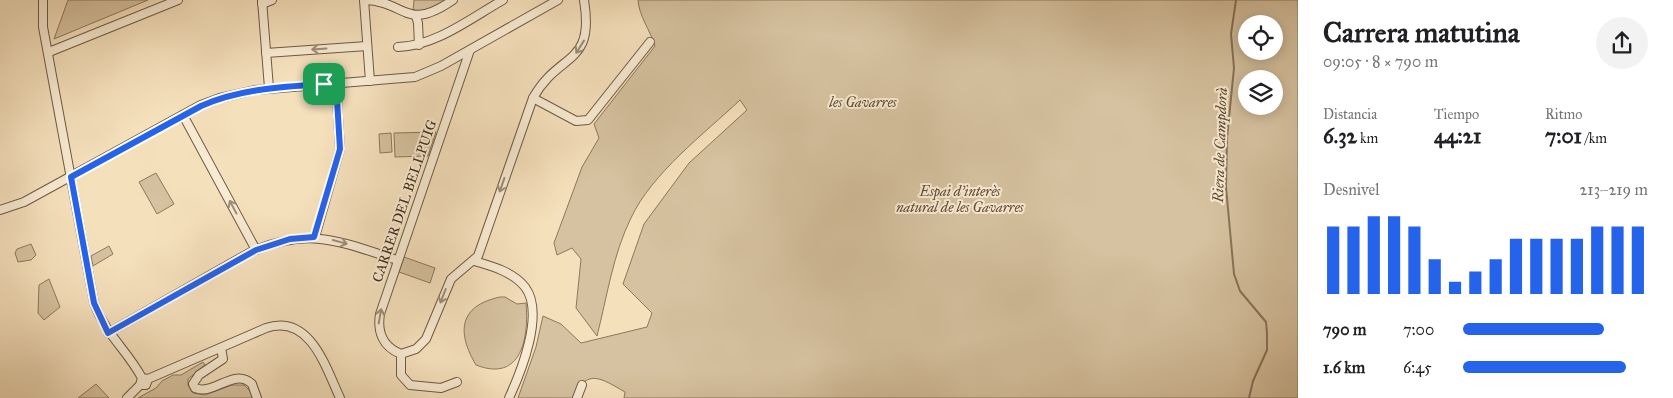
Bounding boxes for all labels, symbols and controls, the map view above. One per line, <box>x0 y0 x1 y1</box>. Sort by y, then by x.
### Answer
map controls <box>1238 15 1283 115</box>
button: locate <box>1238 15 1283 60</box>
text: Carrera matutina <box>1323 15 1520 50</box>
button: share <box>1596 17 1648 69</box>
one-way arrow <box>574 39 584 53</box>
one-way arrow <box>311 45 327 54</box>
text: 09:05 · 8 × 790 m <box>1323 52 1438 71</box>
pin <box>303 63 345 105</box>
icon: arrive <box>310 70 338 98</box>
button: layers <box>1238 70 1283 115</box>
water label: Riera de Campdorà <box>1209 87 1232 204</box>
park label: les Gavarres <box>828 94 898 111</box>
text: Distancia <box>1323 106 1377 123</box>
text: Tiempo <box>1434 106 1479 123</box>
text: Ritmo <box>1545 106 1582 123</box>
street label: CARRER DEL BELLPUIG <box>369 118 440 285</box>
text: 6.32 <box>1323 123 1357 149</box>
text: 44:21 <box>1434 123 1481 149</box>
text: 7:01 <box>1545 123 1582 149</box>
text: km <box>1357 130 1378 147</box>
text: /km <box>1582 130 1607 147</box>
one-way arrow <box>497 176 507 192</box>
text: Desnivel <box>1323 180 1379 199</box>
text: 213–219 m <box>1579 180 1648 199</box>
park label: Espai d'interès natural de les Gavarres <box>896 183 1025 216</box>
one-way arrow <box>228 200 238 215</box>
one-way arrow <box>331 238 347 247</box>
one-way arrow <box>438 288 447 303</box>
one-way arrow <box>376 308 386 324</box>
text: 790 m <box>1323 320 1366 339</box>
text: 7:00 <box>1403 320 1434 339</box>
text: 1.6 km <box>1323 358 1365 377</box>
text: 6:45 <box>1403 358 1432 377</box>

